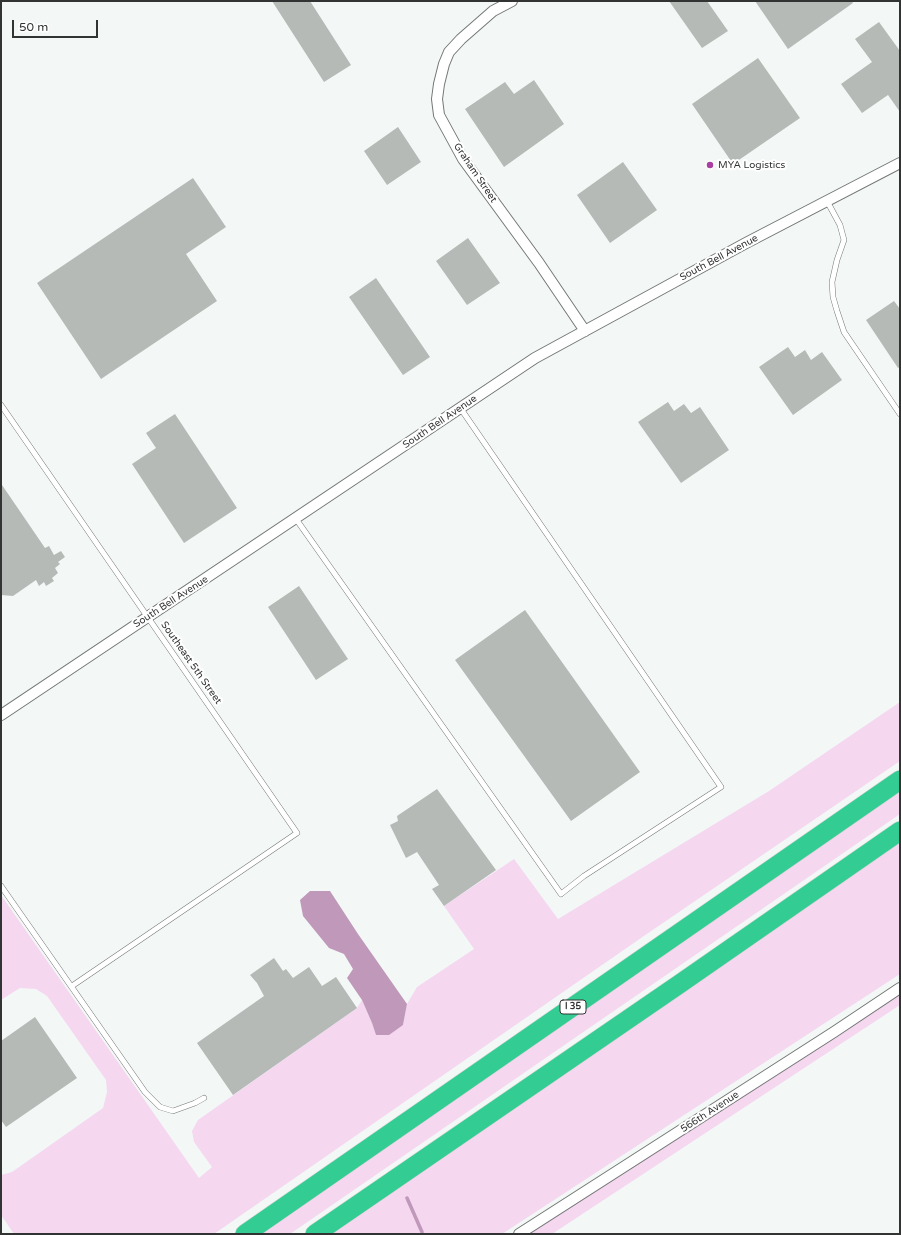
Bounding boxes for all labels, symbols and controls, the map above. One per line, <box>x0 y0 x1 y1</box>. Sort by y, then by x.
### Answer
scale bar <box>14 12 100 38</box>
text: 50 m <box>19 20 48 34</box>
street label: Graham Street <box>451 141 499 205</box>
place label: MYA Logistics <box>718 159 785 171</box>
marker: MYA Logistics <box>705 160 715 170</box>
street label: South Bell Avenue <box>678 232 760 284</box>
street label: South Bell Avenue <box>401 393 479 451</box>
street label: South Bell Avenue <box>131 573 211 631</box>
street label: Southeast 5th Street <box>158 619 224 707</box>
road number: I 35 <box>560 1000 586 1014</box>
street label: 566th Avenue <box>679 1089 741 1135</box>

